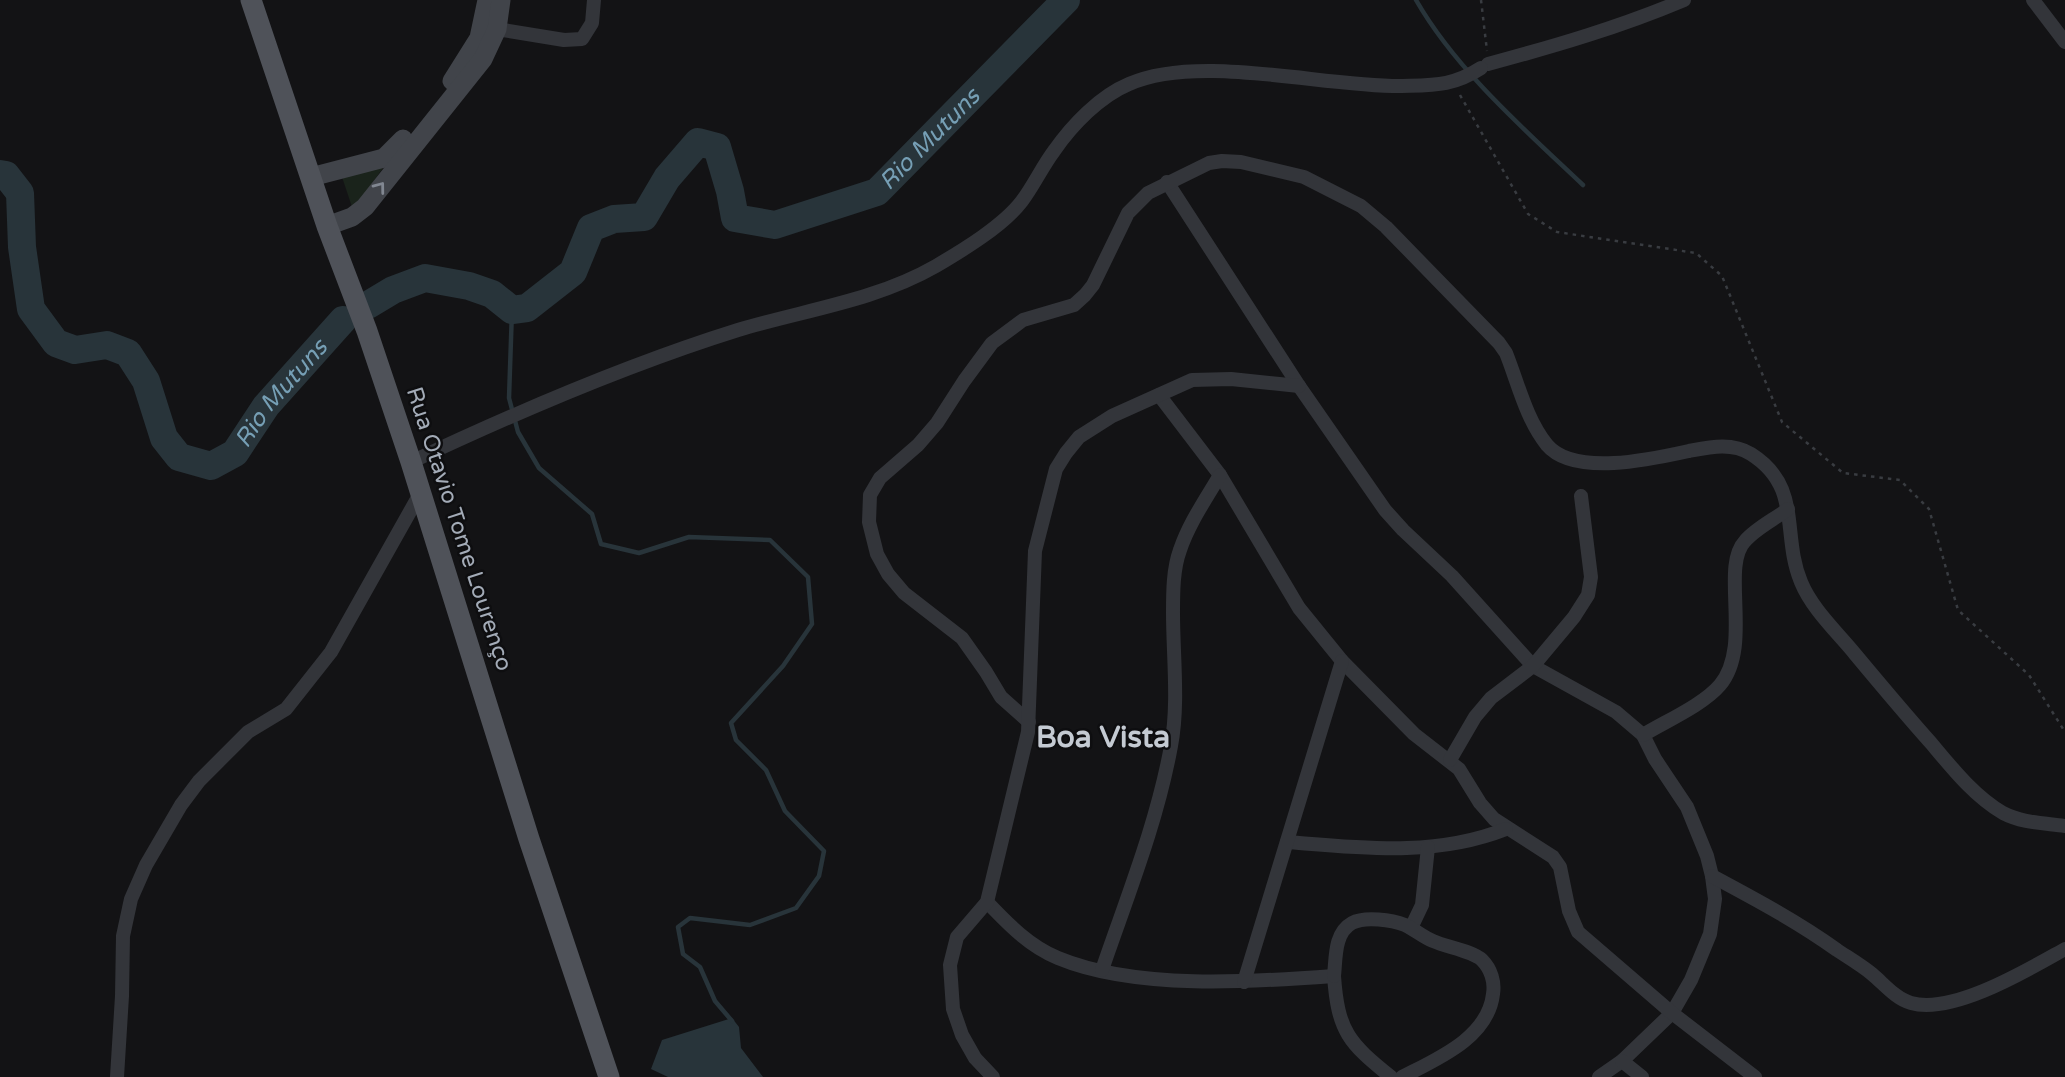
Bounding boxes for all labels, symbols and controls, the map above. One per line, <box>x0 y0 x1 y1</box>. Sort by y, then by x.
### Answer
water label: Rio Mutuns <box>873 81 987 196</box>
one-way arrow <box>372 182 385 194</box>
water label: Rio Mutuns <box>228 332 334 453</box>
street label: Rua Otavio Tome Lourenço <box>400 384 518 674</box>
district label: Boa Vista <box>1036 719 1170 756</box>

